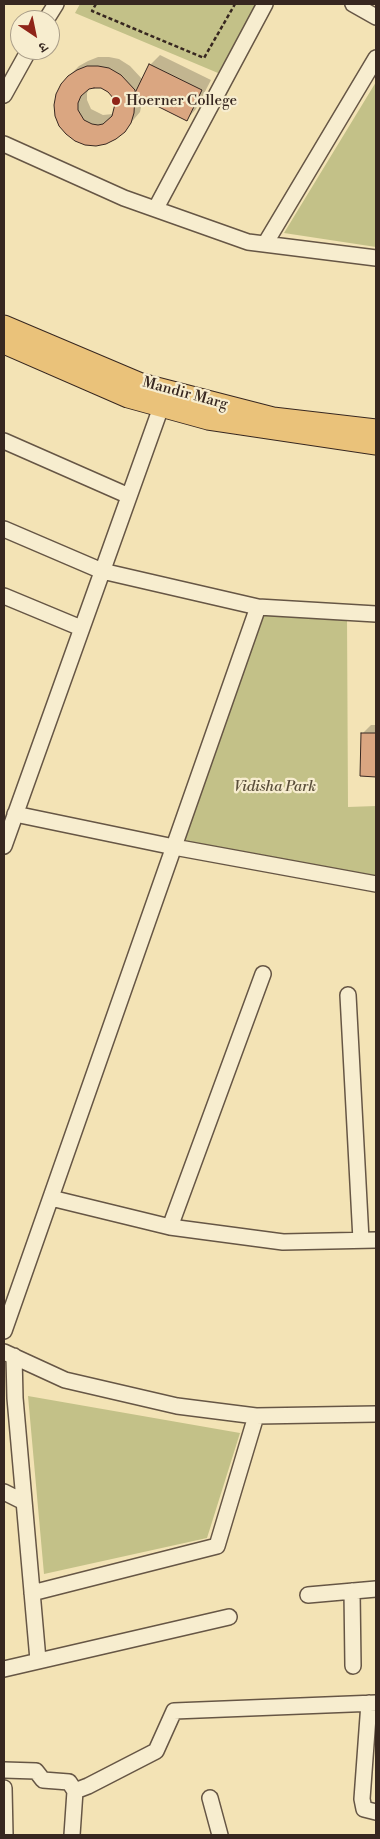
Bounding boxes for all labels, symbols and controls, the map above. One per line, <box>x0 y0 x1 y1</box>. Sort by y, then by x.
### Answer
north arrow <box>10 10 60 60</box>
text: उ <box>35 37 51 56</box>
place label: Hoerner College <box>126 92 237 110</box>
marker: Hoerner College <box>110 95 122 107</box>
street label: Mandir Marg <box>140 374 230 414</box>
park label: Vidisha Park <box>234 778 316 796</box>

